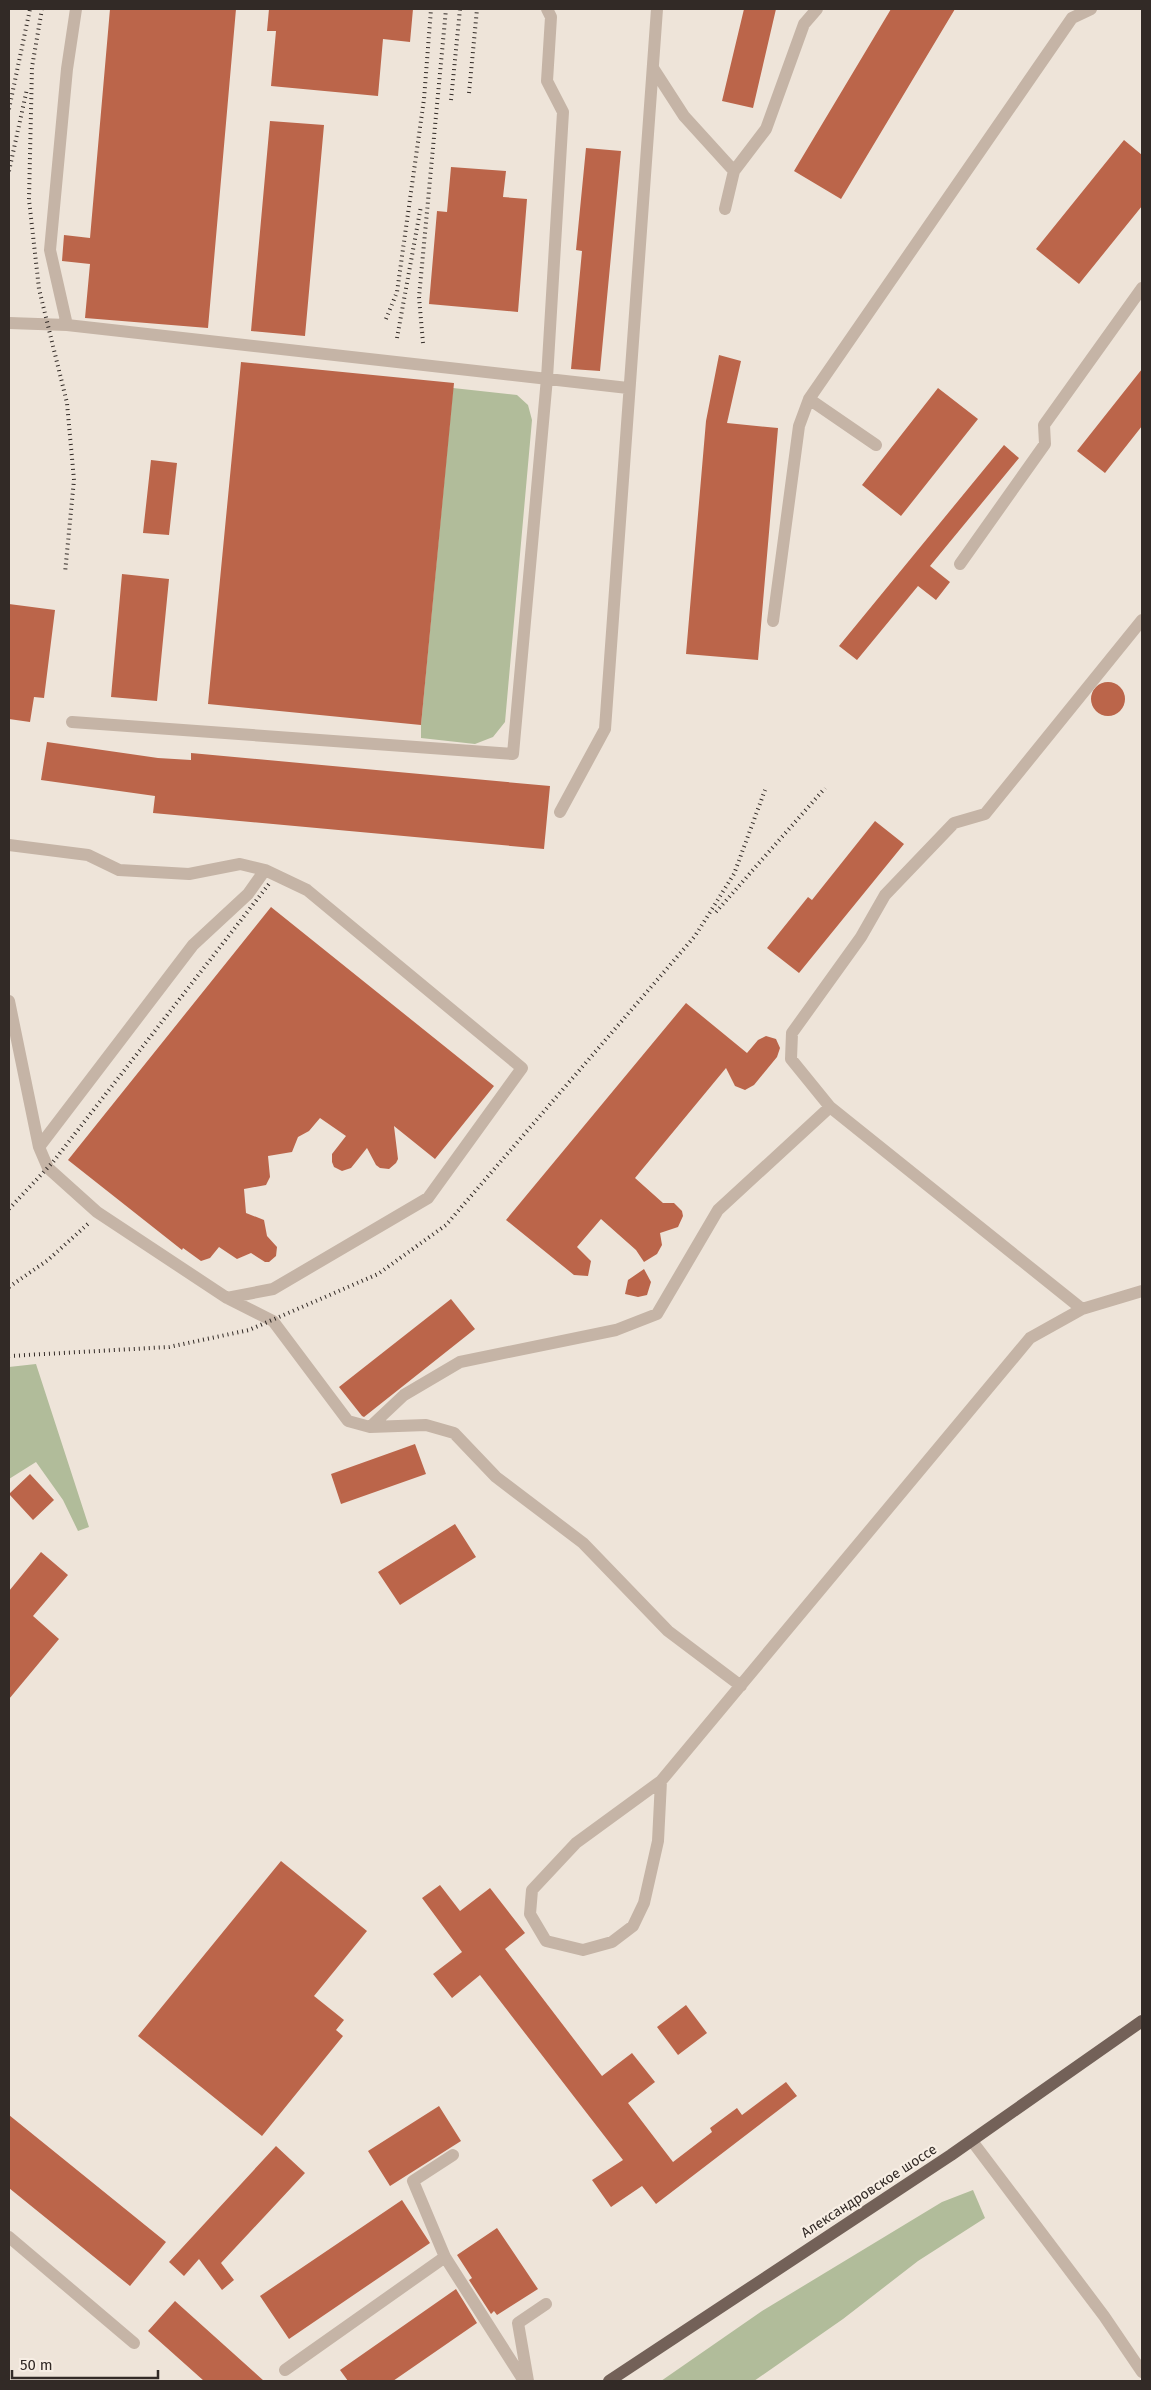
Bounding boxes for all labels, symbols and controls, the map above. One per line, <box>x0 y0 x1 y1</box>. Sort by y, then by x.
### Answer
street label: Александровское шоссе <box>798 2141 940 2241</box>
scale bar <box>12 2348 159 2380</box>
text: 50 m <box>20 2356 53 2374</box>

